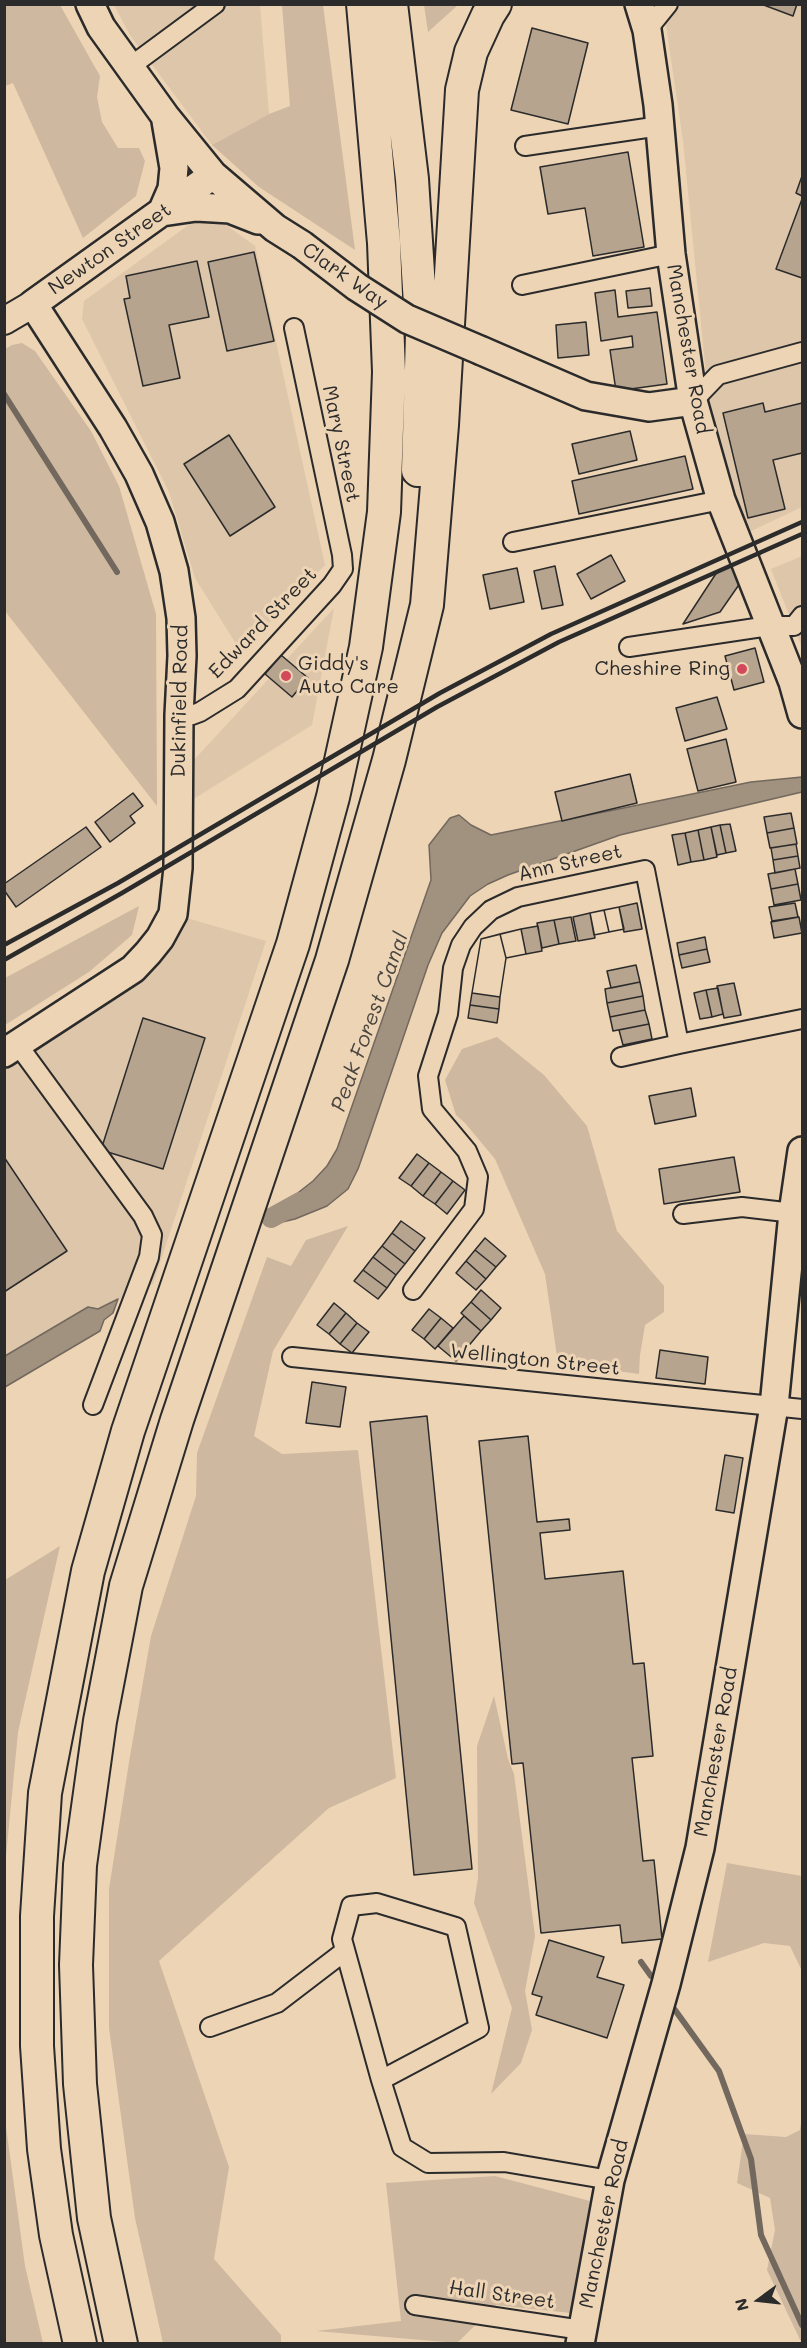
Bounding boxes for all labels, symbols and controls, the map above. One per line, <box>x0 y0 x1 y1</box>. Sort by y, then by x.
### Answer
street label: Newton Street <box>44 198 176 300</box>
street label: Clark Way <box>297 238 393 314</box>
street label: Manchester Road <box>661 262 715 436</box>
street label: Mary Street <box>317 383 365 505</box>
street label: Edward Street <box>204 563 322 683</box>
street label: Dukinfield Road <box>167 624 193 778</box>
place label: Giddy's Auto Care <box>298 652 399 699</box>
place label: Cheshire Ring <box>595 657 730 681</box>
marker: Cheshire Ring <box>735 662 749 676</box>
marker: Giddy's Auto Care <box>279 669 293 683</box>
street label: Ann Street <box>516 839 624 887</box>
water label: Peak Forest Canal <box>326 929 414 1115</box>
street label: Wellington Street <box>449 1339 621 1381</box>
street label: Manchester Road <box>689 1665 743 1839</box>
street label: Manchester Road <box>574 2137 634 2311</box>
north arrow <box>729 2270 789 2330</box>
street label: Hall Street <box>447 2276 557 2314</box>
text: N <box>729 2296 753 2313</box>

